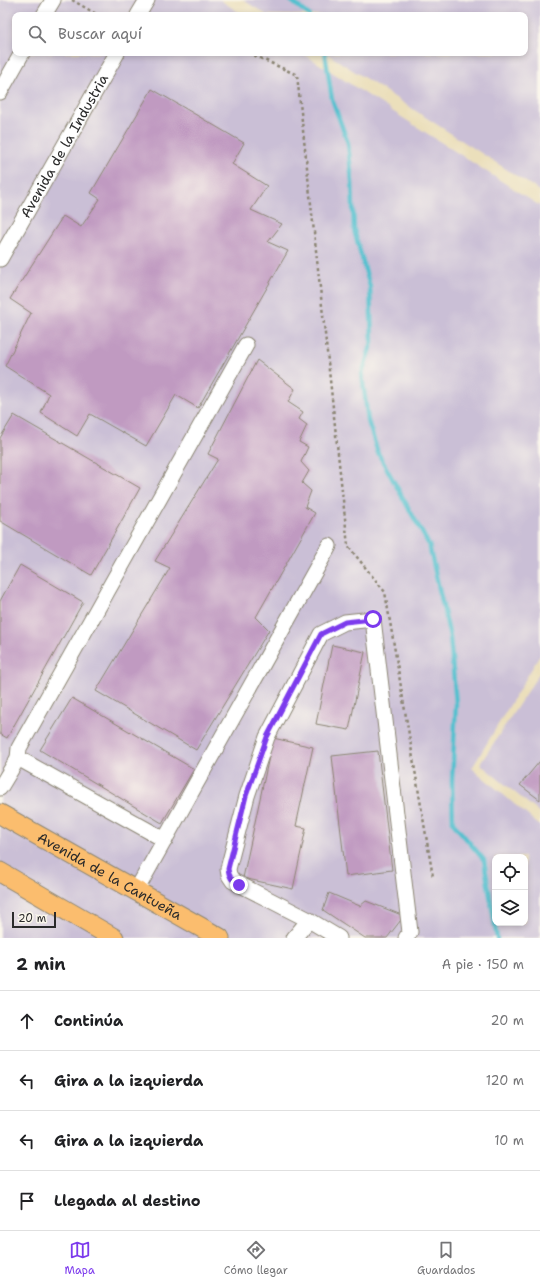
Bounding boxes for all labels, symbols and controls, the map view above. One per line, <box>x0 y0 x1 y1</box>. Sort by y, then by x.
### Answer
search box <box>12 12 528 56</box>
icon: search <box>26 23 48 45</box>
text: Buscar aquí <box>58 24 142 44</box>
street label: Avenida de la Industria <box>16 71 112 221</box>
route start <box>364 610 382 628</box>
street label: Avenida de la Cantueña <box>34 828 186 924</box>
map controls <box>492 854 528 926</box>
button: locate <box>492 854 528 890</box>
route end <box>230 876 248 894</box>
button: layers <box>492 890 528 926</box>
scale bar <box>12 910 56 929</box>
text: 20 m <box>18 911 46 926</box>
text: 2 min <box>16 953 66 975</box>
text: A pie · 150 m <box>442 956 524 973</box>
icon: ahead <box>16 1010 38 1032</box>
text: Continúa <box>54 1011 123 1031</box>
text: 20 m <box>491 1012 524 1029</box>
icon: left <box>16 1070 38 1092</box>
text: Gira a la izquierda <box>54 1071 203 1091</box>
text: 120 m <box>486 1072 524 1089</box>
icon: left <box>16 1130 38 1152</box>
text: Gira a la izquierda <box>54 1131 203 1151</box>
text: 10 m <box>494 1132 524 1149</box>
icon: arrive <box>16 1190 38 1212</box>
text: Llegada al destino <box>54 1191 201 1211</box>
tab: Mapa <box>64 1239 95 1278</box>
tab: Cómo llegar <box>224 1239 288 1278</box>
tab: Guardados <box>417 1239 475 1278</box>

